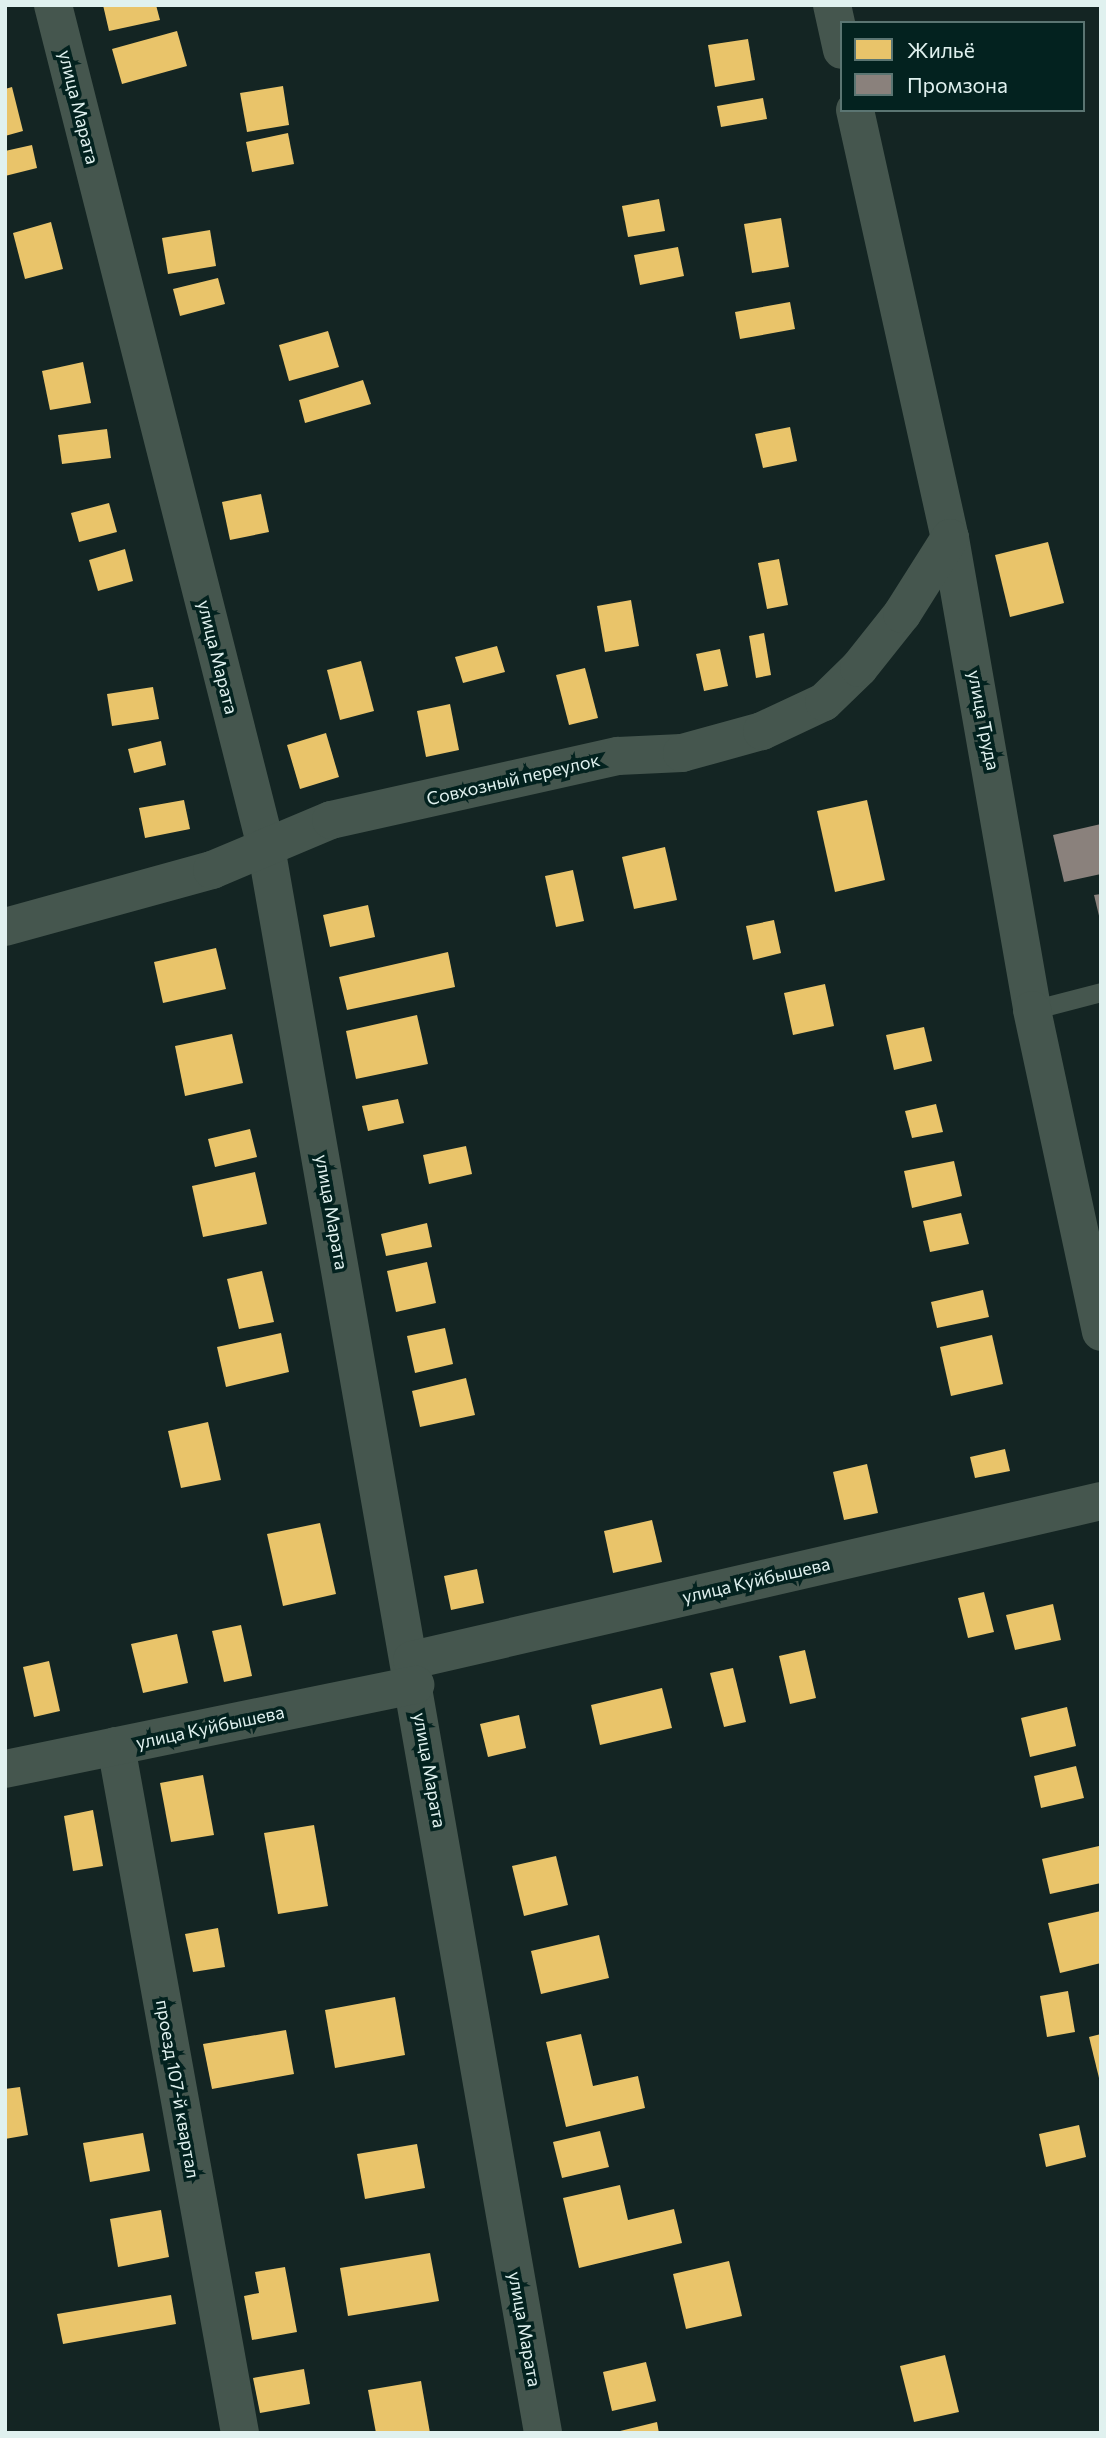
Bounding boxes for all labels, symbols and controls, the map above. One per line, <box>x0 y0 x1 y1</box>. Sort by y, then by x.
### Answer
legend <box>840 21 1085 112</box>
text: Жильё <box>907 37 975 62</box>
street label: улица Марата <box>54 48 104 166</box>
text: Промзона <box>907 72 1008 97</box>
street label: улица Марата <box>193 598 243 716</box>
street label: улица Труда <box>964 668 1004 772</box>
street label: Совхозный переулок <box>424 749 602 809</box>
street label: улица Марата <box>311 1153 353 1271</box>
street label: улица Куйбышева <box>680 1552 832 1608</box>
street label: улица Куйбышева <box>134 1701 286 1753</box>
street label: улица Марата <box>409 1711 451 1829</box>
street label: проезд 107-й квартал <box>152 1998 204 2180</box>
street label: улица Марата <box>504 2270 546 2388</box>

